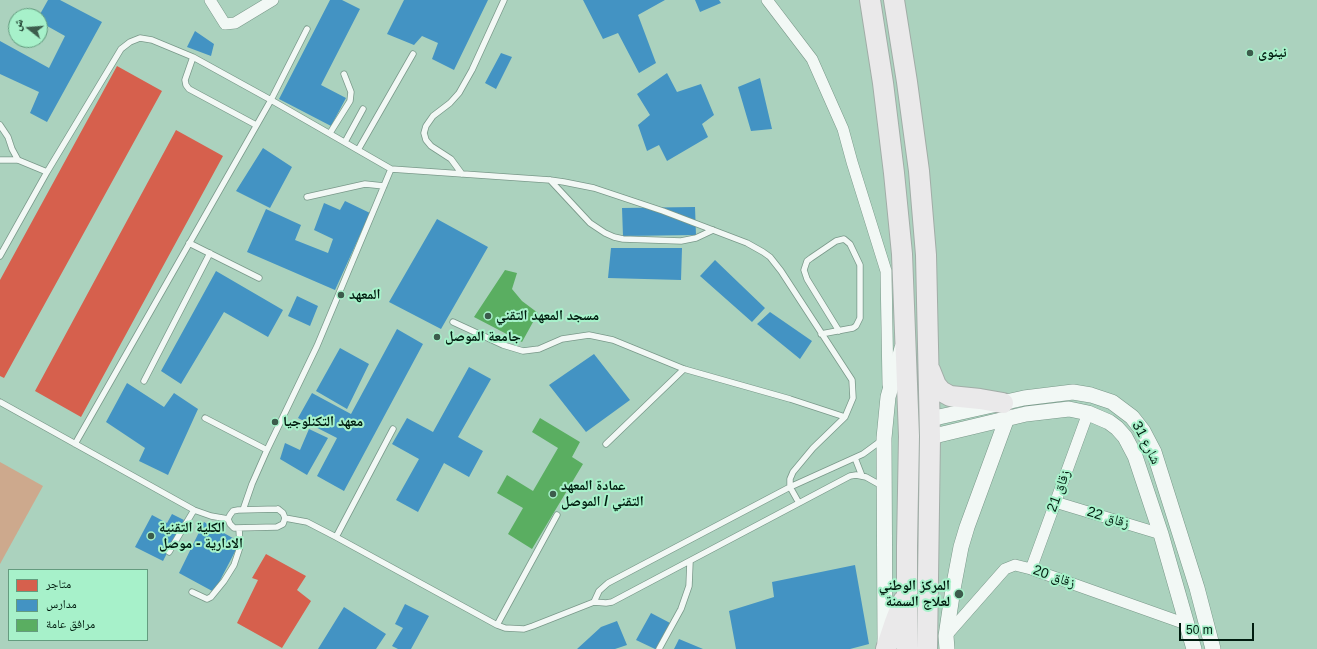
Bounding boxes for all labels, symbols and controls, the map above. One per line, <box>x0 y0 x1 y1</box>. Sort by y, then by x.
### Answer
north arrow <box>8 8 48 48</box>
text: ش <box>10 17 25 32</box>
place label: نينوى <box>1258 45 1287 61</box>
marker: نينوى <box>1245 48 1255 58</box>
place label: المعهد <box>349 287 380 303</box>
marker: المعهد <box>336 290 346 300</box>
place label: مسجد المعهد التقني <box>496 308 599 324</box>
marker: مسجد المعهد التقني <box>483 311 493 321</box>
place label: جامعة الموصل <box>445 329 521 345</box>
marker: جامعة الموصل <box>432 332 442 342</box>
place label: معهد التكنلوجيا <box>283 414 363 430</box>
marker: معهد التكنلوجيا <box>270 417 280 427</box>
street label: شارع 31 <box>1128 419 1164 467</box>
street label: زقاق 21 <box>1044 468 1074 514</box>
place label: عمادة المعهد التقني / الموصل <box>561 478 644 510</box>
marker: عمادة المعهد التقني / الموصل <box>548 489 558 499</box>
street label: زقاق 22 <box>1085 504 1131 532</box>
place label: الكلية التقنية الادارية - موصل <box>159 520 243 552</box>
marker: الكلية التقنية الادارية - موصل <box>146 531 156 541</box>
street label: زقاق 20 <box>1031 562 1077 592</box>
legend <box>8 569 148 641</box>
text: متاجر <box>46 577 71 591</box>
place label: المركز الوطني لعلاج السمنة <box>879 578 950 610</box>
marker: المركز الوطني لعلاج السمنة <box>953 588 965 600</box>
text: مدارس <box>46 597 77 611</box>
scale bar <box>1181 615 1256 641</box>
text: مرافق عامة <box>46 617 95 631</box>
text: 50 m <box>1186 623 1213 637</box>

